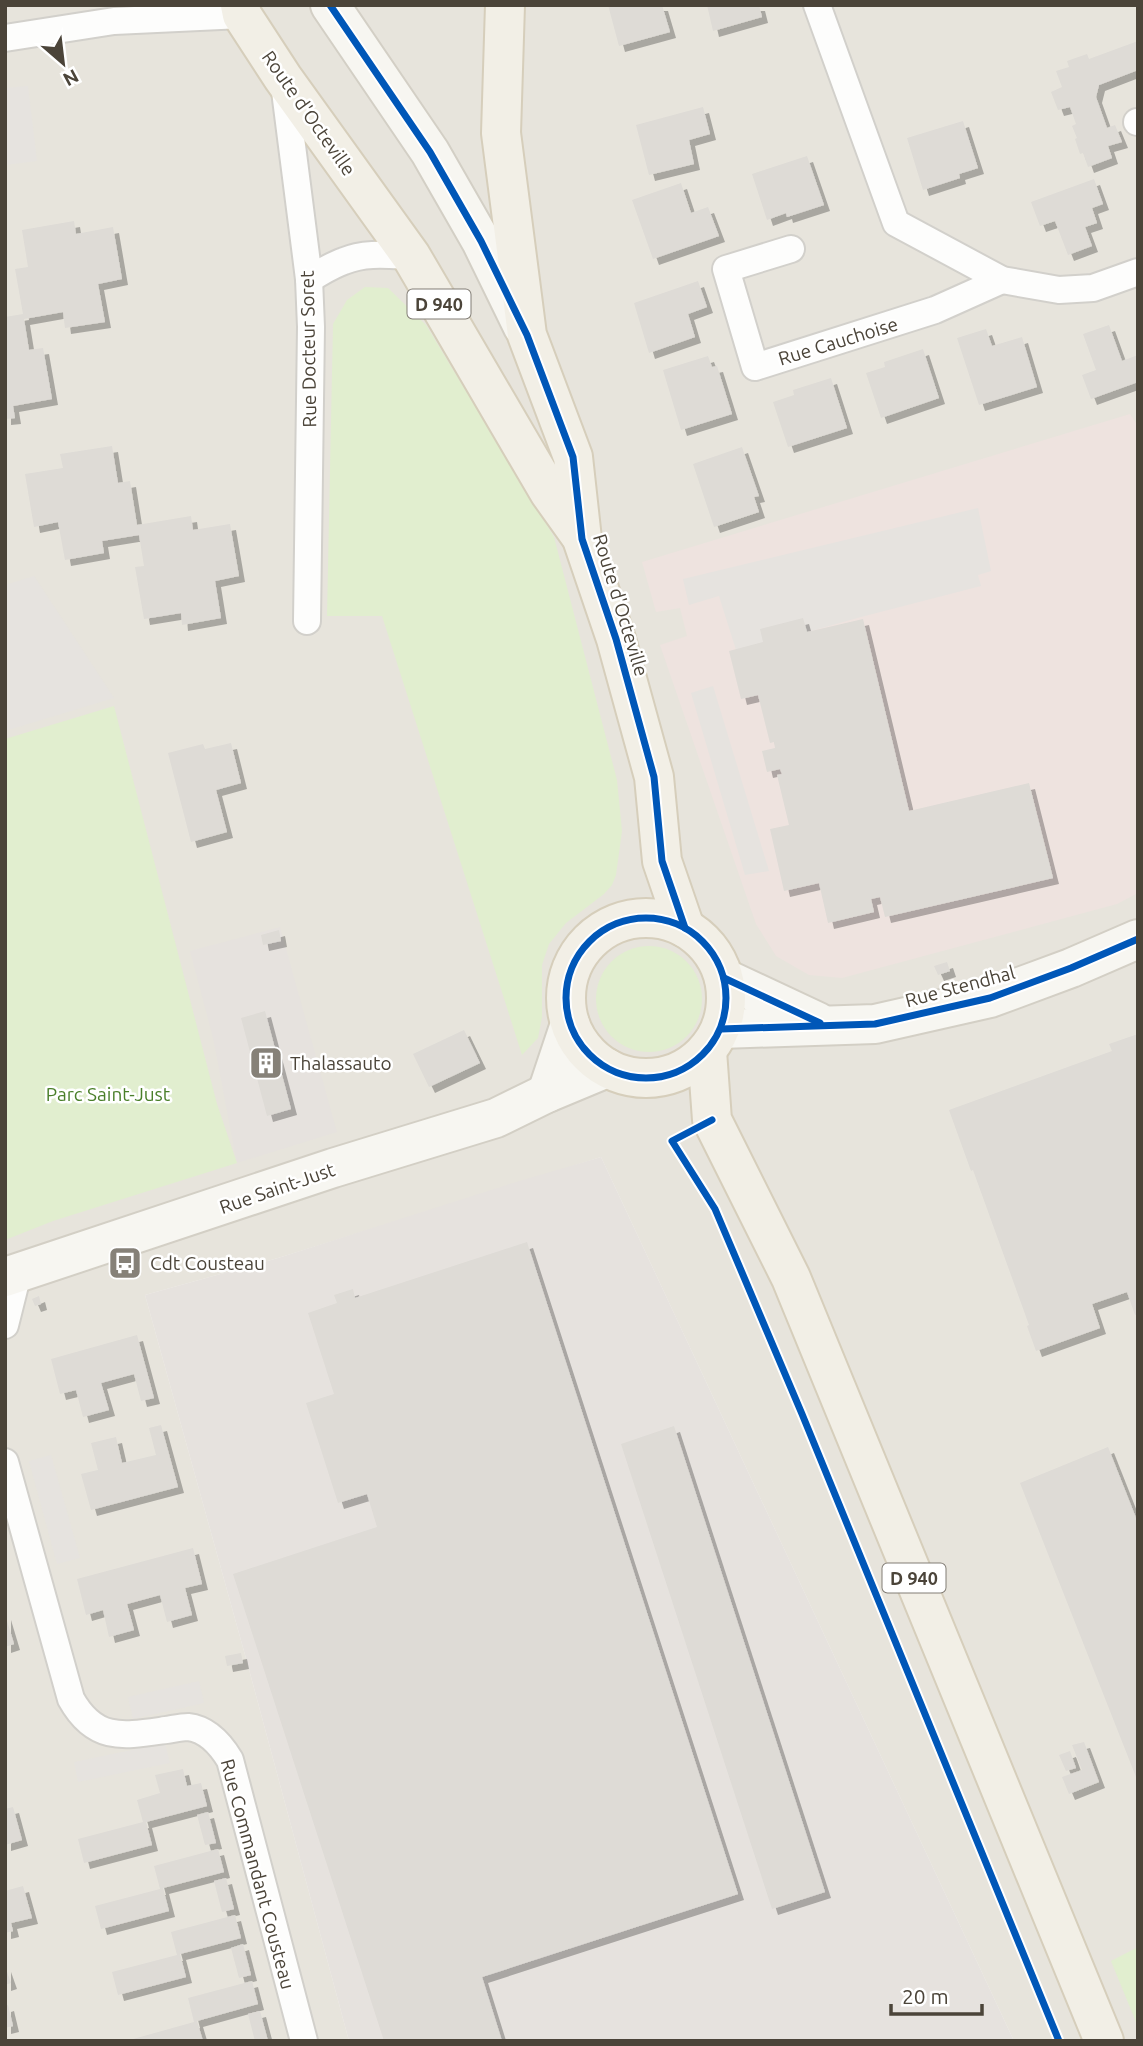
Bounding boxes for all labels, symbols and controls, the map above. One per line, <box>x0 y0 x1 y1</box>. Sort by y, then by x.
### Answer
north arrow <box>28 28 98 98</box>
street label: Route d'Octeville <box>258 46 360 180</box>
text: N <box>60 65 82 91</box>
street label: Rue Docteur Soret <box>296 270 320 428</box>
road number: D 940 <box>408 290 471 318</box>
street label: Rue Cauchoise <box>776 312 900 370</box>
street label: Route d'Octeville <box>589 531 653 679</box>
street label: Rue Stendhal <box>903 961 1017 1011</box>
building icon: Thalassauto <box>247 1044 285 1082</box>
place label: Thalassauto <box>290 1052 392 1074</box>
park label: Parc Saint-Just <box>46 1083 171 1105</box>
street label: Rue Saint-Just <box>216 1158 338 1218</box>
bus stop icon: Cdt Cousteau <box>106 1244 144 1282</box>
place label: Cdt Cousteau <box>150 1252 265 1274</box>
road number: D 940 <box>883 1563 946 1592</box>
street label: Rue Commandant Cousteau <box>217 1756 299 1992</box>
scale bar <box>891 1972 982 2016</box>
text: 20 m <box>902 1984 949 2008</box>

